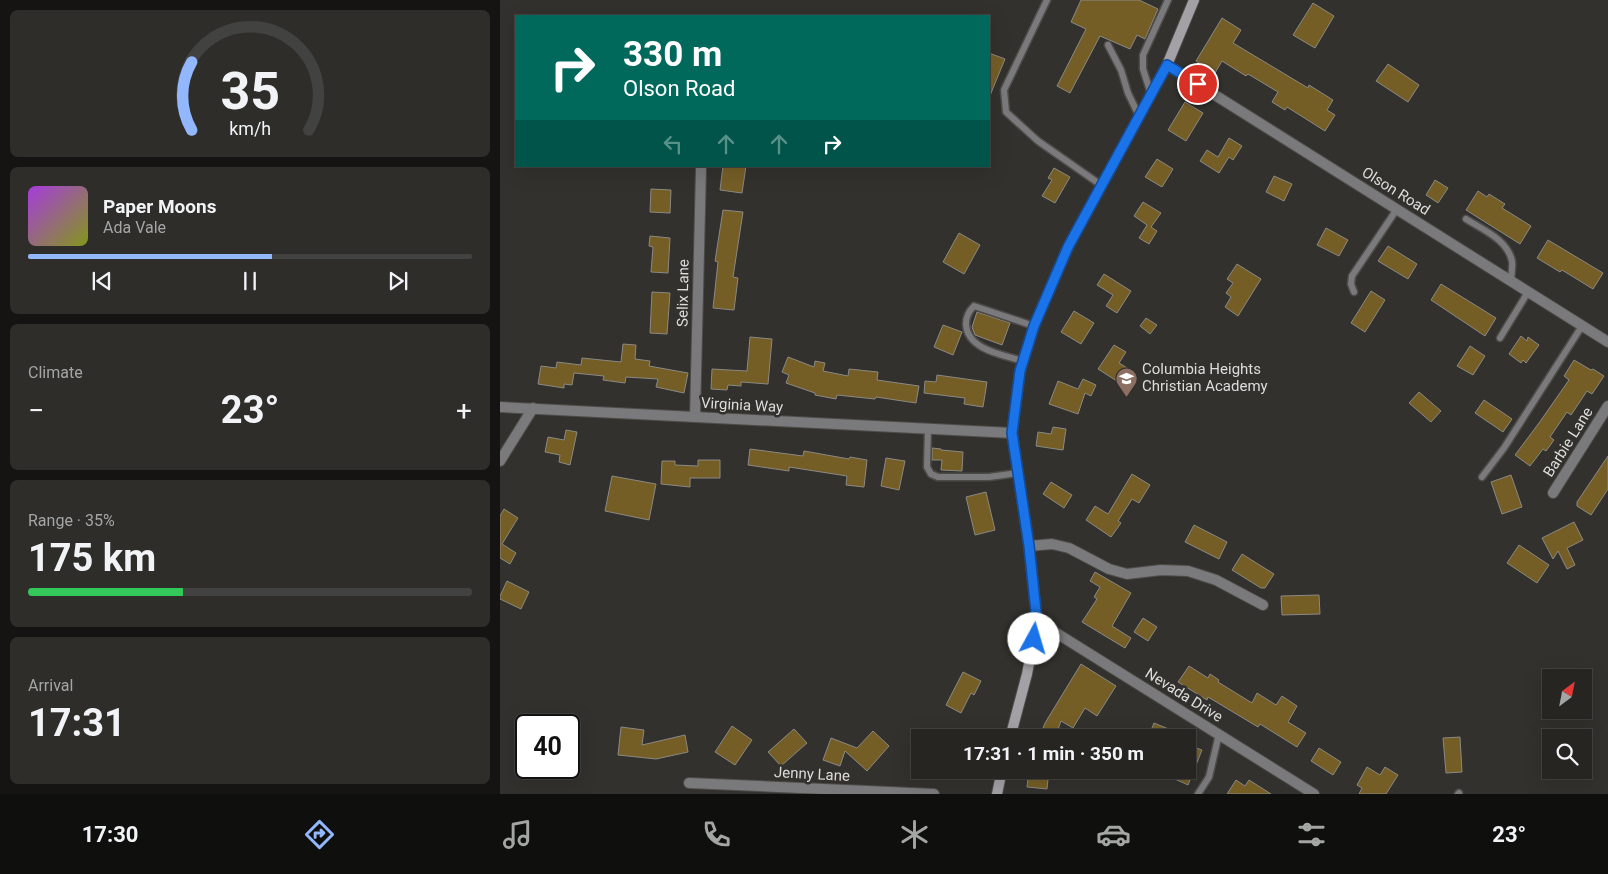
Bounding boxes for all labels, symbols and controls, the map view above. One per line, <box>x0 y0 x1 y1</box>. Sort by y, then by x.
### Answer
text: 330 m <box>623 34 722 75</box>
icon: right <box>540 35 605 100</box>
text: 35 <box>220 61 280 122</box>
pin <box>1177 63 1219 105</box>
icon: arrive <box>1184 70 1212 98</box>
text: Olson Road <box>623 76 735 101</box>
text: km/h <box>229 118 271 139</box>
icon: left <box>659 130 687 158</box>
icon: ahead <box>712 130 740 158</box>
icon: ahead <box>765 130 793 158</box>
icon: right <box>818 130 846 158</box>
street label: Olson Road <box>1359 163 1433 219</box>
text: Paper Moons <box>103 195 216 218</box>
text: Ada Vale <box>103 218 166 237</box>
street label: Selix Lane <box>673 259 693 327</box>
icon: previous <box>88 267 116 295</box>
icon: pause <box>236 267 264 295</box>
icon: next <box>384 267 412 295</box>
place label: Columbia Heights Christian Academy <box>1142 360 1268 395</box>
text: Climate <box>28 363 83 382</box>
school or university icon: Columbia Heights Christian Academy <box>1114 366 1138 397</box>
text: 23° <box>221 388 279 432</box>
text: − <box>28 394 44 427</box>
text: + <box>456 394 472 427</box>
street label: Virginia Way <box>700 394 784 416</box>
street label: Barbie Lane <box>1539 404 1597 480</box>
text: Range · 35% <box>28 511 115 530</box>
text: 175 km <box>28 536 156 580</box>
position arrow <box>1007 612 1059 664</box>
street label: Nevada Drive <box>1142 664 1226 726</box>
north arrow <box>1542 669 1592 719</box>
map controls <box>1542 669 1592 779</box>
text: Arrival <box>28 676 73 695</box>
text: 17:31 <box>28 701 126 745</box>
speed limit sign: 40 <box>515 714 580 779</box>
button: search <box>1542 729 1592 779</box>
text: 17:31 · 1 min · 350 m <box>963 742 1144 765</box>
street label: Jenny Lane <box>774 763 851 785</box>
icon: directions <box>302 817 337 852</box>
icon: music <box>500 817 535 852</box>
icon: phone <box>699 817 734 852</box>
icon: climate <box>897 817 932 852</box>
icon: car <box>1096 817 1131 852</box>
icon: filters <box>1294 817 1329 852</box>
text: 17:30 <box>82 822 138 847</box>
text: 23° <box>1492 822 1526 847</box>

